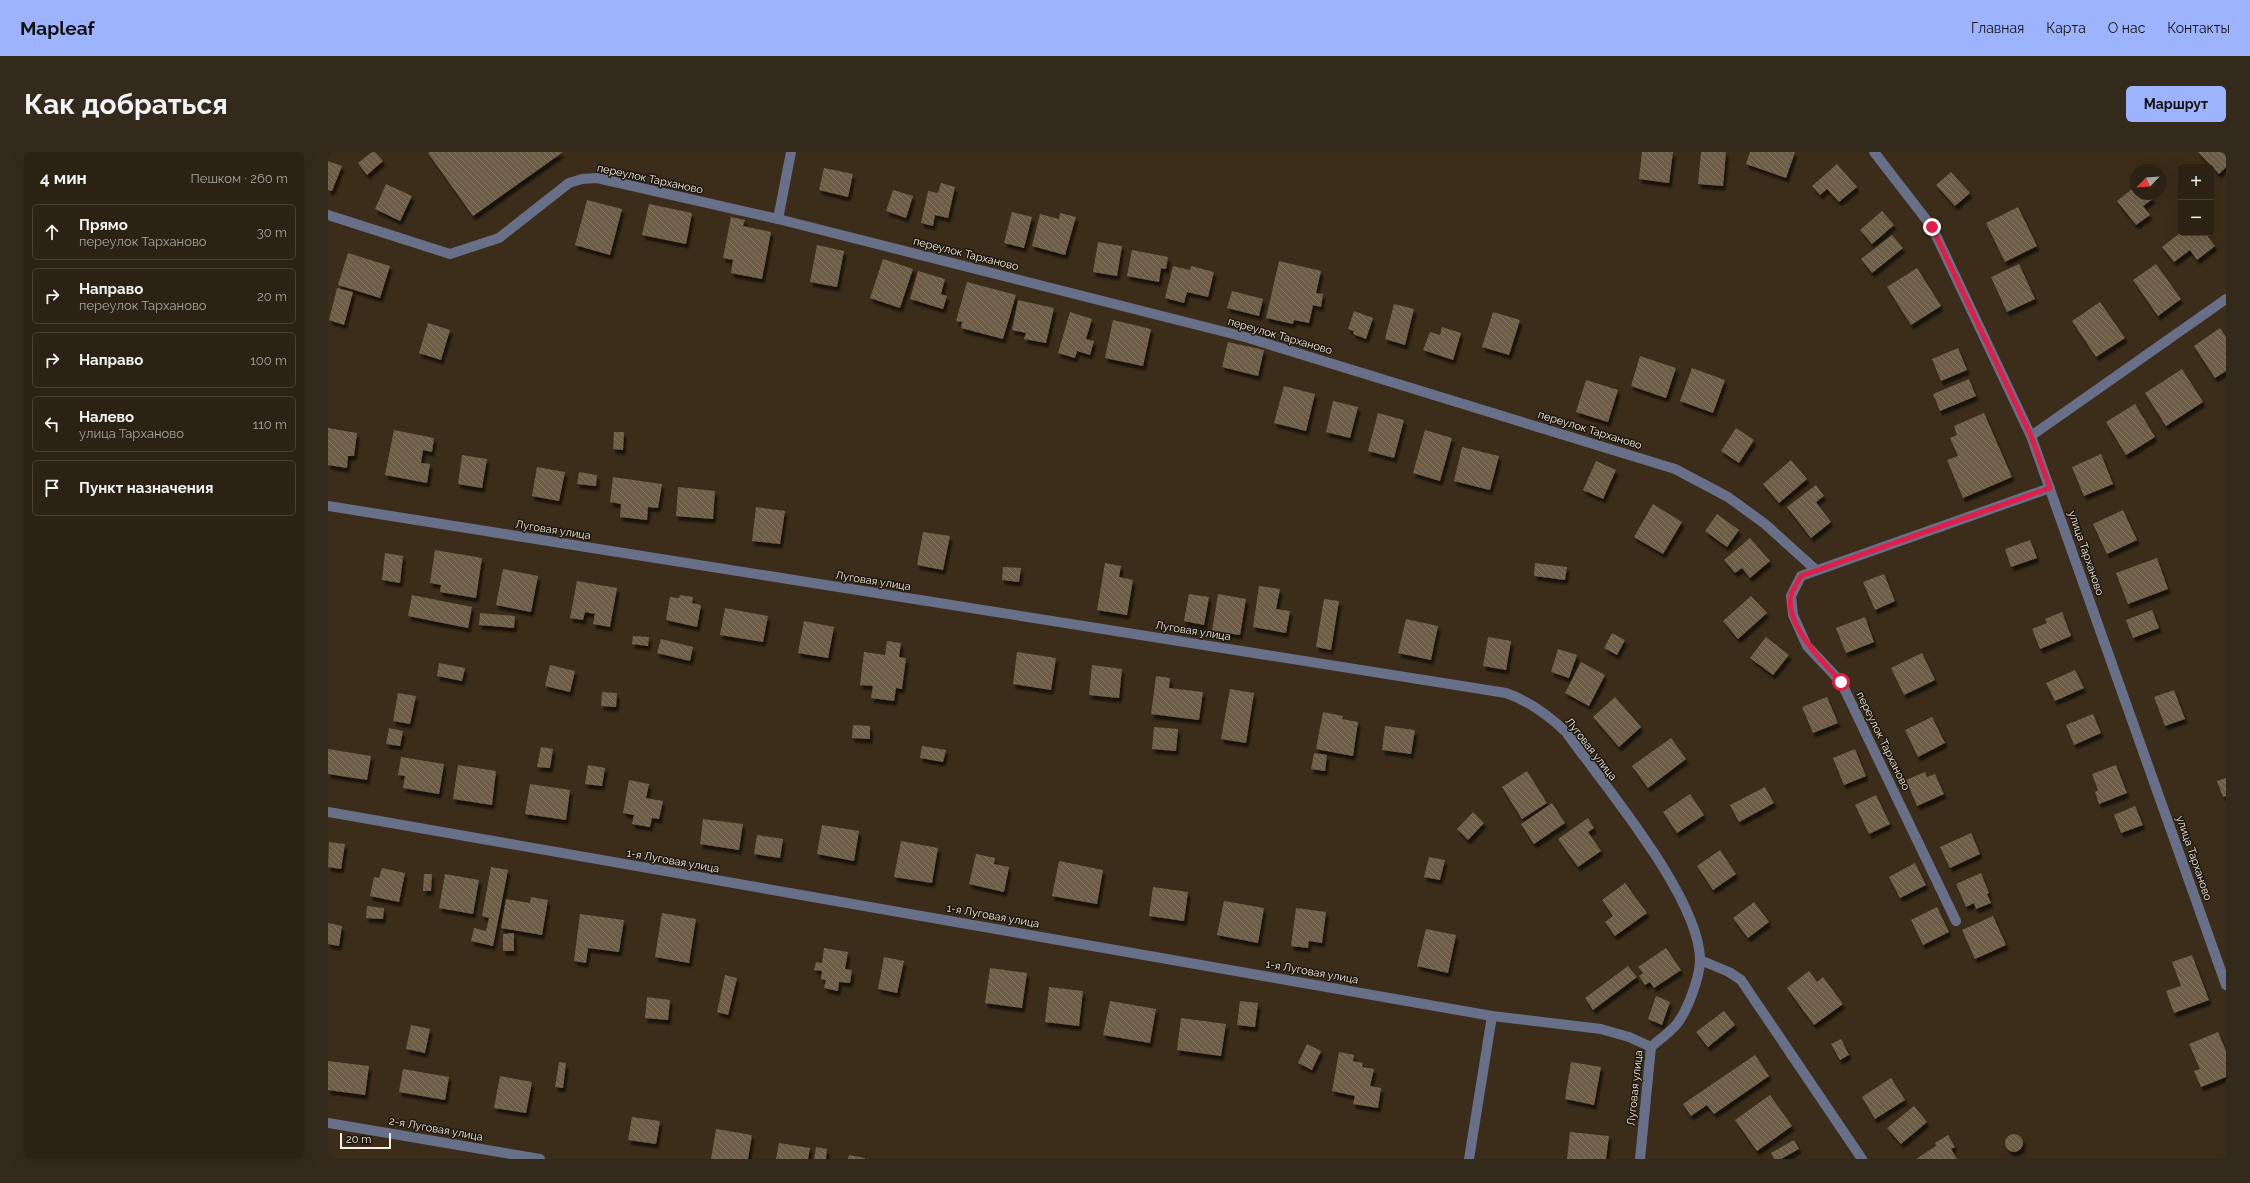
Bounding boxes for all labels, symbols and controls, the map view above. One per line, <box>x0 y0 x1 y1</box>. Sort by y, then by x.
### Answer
text: Mapleaf <box>20 17 95 39</box>
text: Главная <box>1971 20 2024 36</box>
text: Карта <box>2046 20 2086 36</box>
text: О нас <box>2108 20 2145 36</box>
text: Контакты <box>2167 20 2230 36</box>
button: Маршрут <box>2126 86 2226 122</box>
text: Как добраться <box>24 88 228 121</box>
street label: переулок Тарханово <box>596 161 705 197</box>
north arrow <box>2130 164 2166 200</box>
map controls <box>2178 164 2214 236</box>
button: + <box>2178 164 2214 200</box>
text: 4 мин <box>40 168 87 188</box>
text: Пешком · 260 m <box>191 171 288 186</box>
button: − <box>2178 200 2214 236</box>
text: Прямо <box>79 216 128 234</box>
route end <box>1923 218 1941 236</box>
icon: ahead <box>41 221 63 243</box>
text: 30 m <box>257 225 287 240</box>
text: переулок Тарханово <box>79 234 207 249</box>
street label: переулок Тарханово <box>912 235 1020 273</box>
text: Направо <box>79 280 143 298</box>
icon: right <box>41 285 63 307</box>
text: 20 m <box>257 289 287 304</box>
text: переулок Тарханово <box>79 298 207 313</box>
street label: переулок Тарханово <box>1226 315 1334 357</box>
icon: right <box>41 349 63 371</box>
text: Направо <box>79 351 143 369</box>
text: 100 m <box>250 353 287 368</box>
text: Налево <box>79 408 134 426</box>
street label: переулок Тарханово <box>1536 408 1644 452</box>
icon: left <box>41 413 63 435</box>
text: 110 m <box>253 417 287 432</box>
text: улица Тарханово <box>79 426 184 441</box>
icon: arrive <box>41 477 63 499</box>
text: Пункт назначения <box>79 479 213 497</box>
street label: улица Тарханово <box>2065 509 2107 598</box>
street label: Луговая улица <box>514 518 592 542</box>
street label: Луговая улица <box>834 569 912 593</box>
street label: Луговая улица <box>1154 619 1232 643</box>
route start <box>1832 673 1850 691</box>
street label: переулок Тарханово <box>1853 690 1913 793</box>
street label: Луговая улица <box>1562 715 1620 783</box>
street label: улица Тарханово <box>2173 814 2215 903</box>
street label: 1-я Луговая улица <box>626 846 720 876</box>
street label: 1-я Луговая улица <box>946 901 1040 931</box>
street label: 1-я Луговая улица <box>1265 957 1359 987</box>
street label: Луговая улица <box>1625 1049 1645 1127</box>
street label: 2-я Луговая улица <box>388 1114 484 1144</box>
scale bar <box>340 1131 391 1150</box>
text: 20 m <box>346 1133 371 1146</box>

